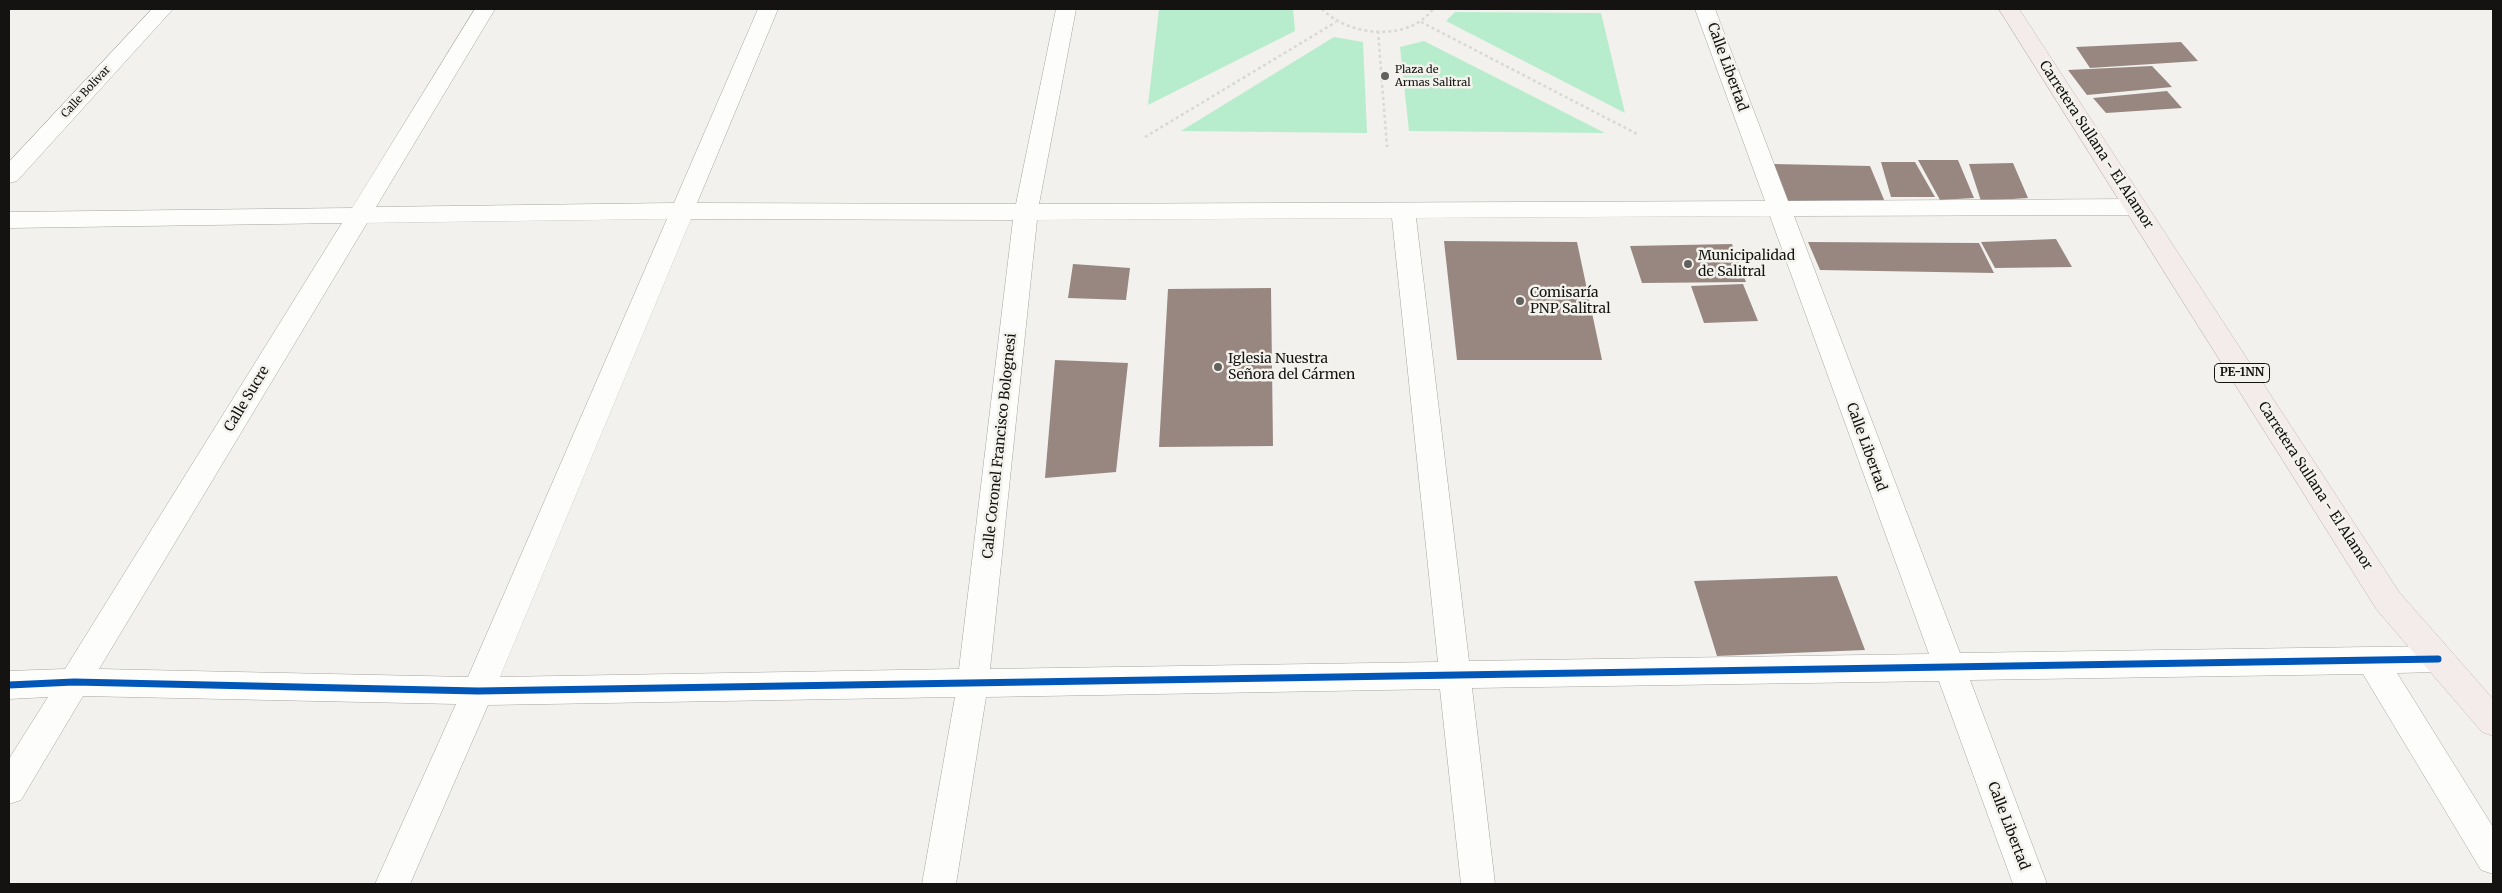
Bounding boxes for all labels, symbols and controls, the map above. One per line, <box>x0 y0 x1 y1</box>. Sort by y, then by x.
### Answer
street label: Calle Libertad <box>1703 20 1751 114</box>
street label: Carretera Sullana - El Alamor <box>2035 58 2157 232</box>
street label: Calle Bolivar <box>59 63 113 121</box>
place label: Plaza de Armas Salitral <box>1395 63 1471 89</box>
marker: Plaza de Armas Salitral <box>1379 70 1391 82</box>
place label: Municipalidad de Salitral <box>1698 248 1795 280</box>
marker: Municipalidad de Salitral <box>1682 258 1694 270</box>
place label: Comisaría PNP Salitral <box>1530 285 1610 318</box>
marker: Comisaría PNP Salitral <box>1514 295 1526 307</box>
street label: Calle Coronel Francisco Bolognesi <box>980 332 1020 560</box>
place label: Iglesia Nuestra Señora del Cármen <box>1228 351 1355 384</box>
marker: Iglesia Nuestra Señora del Cármen <box>1212 361 1224 373</box>
street label: Calle Sucre <box>221 363 273 435</box>
road number: PE-1NN <box>2214 363 2270 382</box>
street label: Carretera Sullana - El Alamor <box>2254 399 2376 573</box>
street label: Calle Libertad <box>1842 400 1890 494</box>
street label: Calle Libertad <box>1983 780 2033 872</box>

